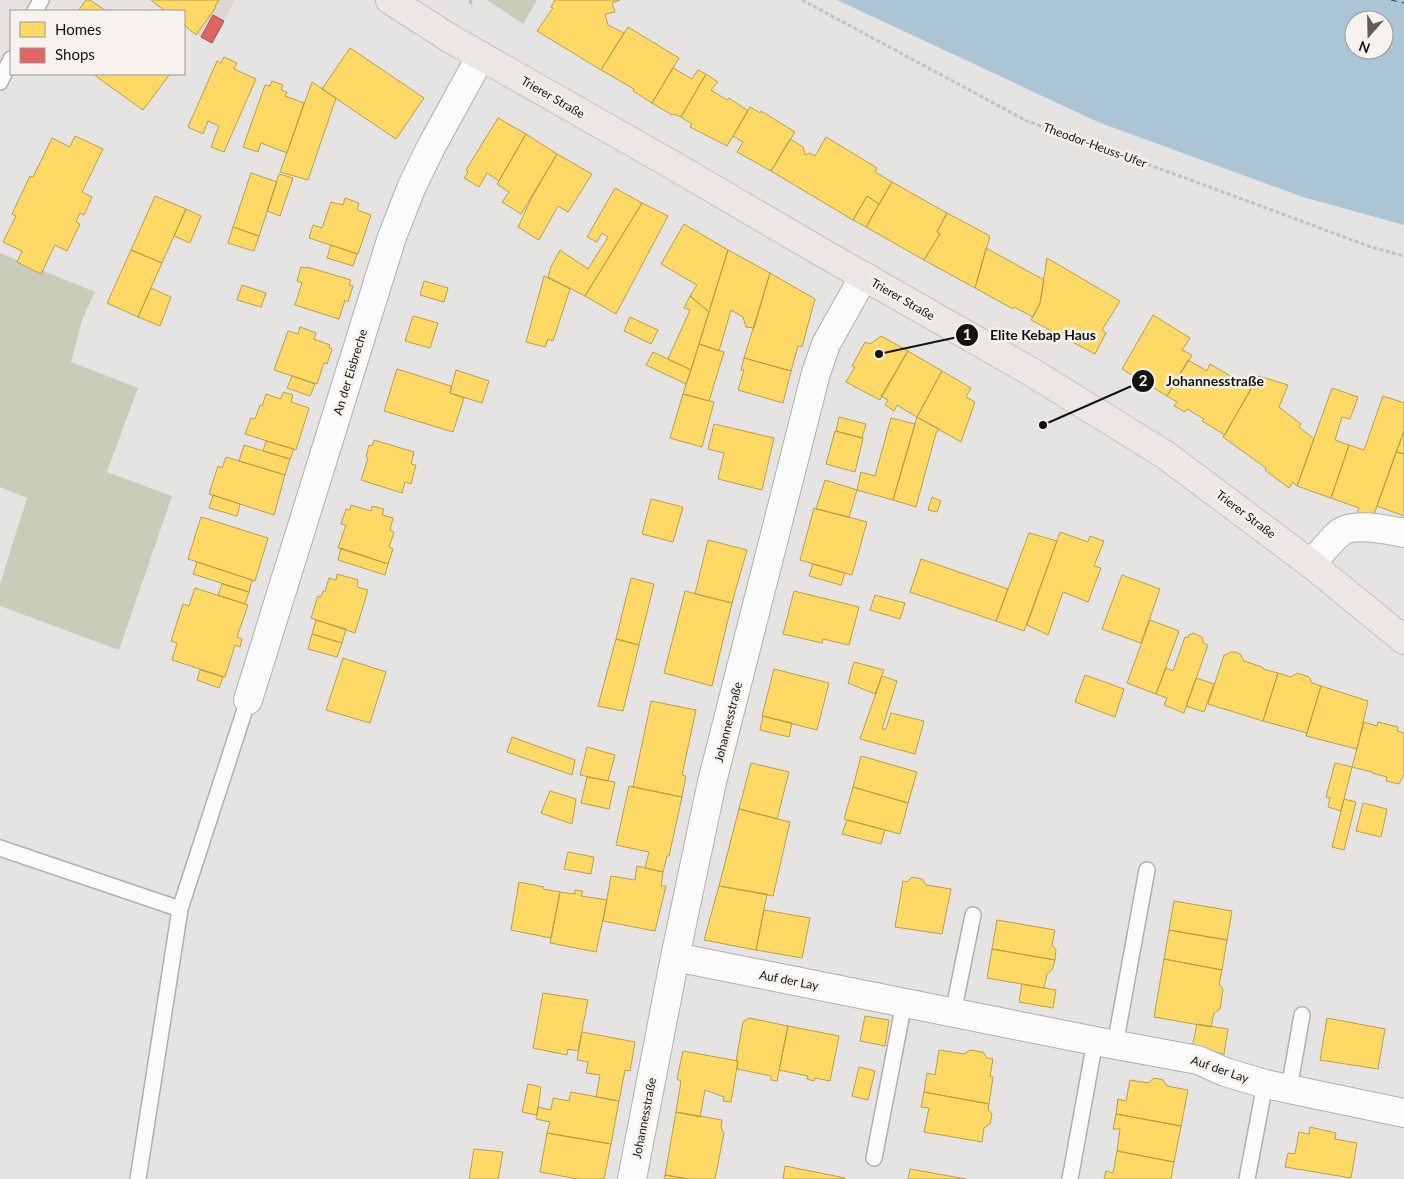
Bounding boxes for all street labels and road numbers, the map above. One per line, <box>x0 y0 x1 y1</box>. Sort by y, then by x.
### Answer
street label: Trierer Straße <box>518 73 588 121</box>
street label: Theodor-Heuss-Ufer <box>1041 119 1149 171</box>
street label: Trierer Straße <box>868 275 938 323</box>
street label: An der Eisbreche <box>330 327 370 417</box>
street label: Trierer Straße <box>1213 487 1279 541</box>
street label: Johannesstraße <box>711 680 745 764</box>
street label: Auf der Lay <box>758 967 821 993</box>
street label: Auf der Lay <box>1189 1052 1252 1086</box>
street label: Johannesstraße <box>629 1076 659 1160</box>

